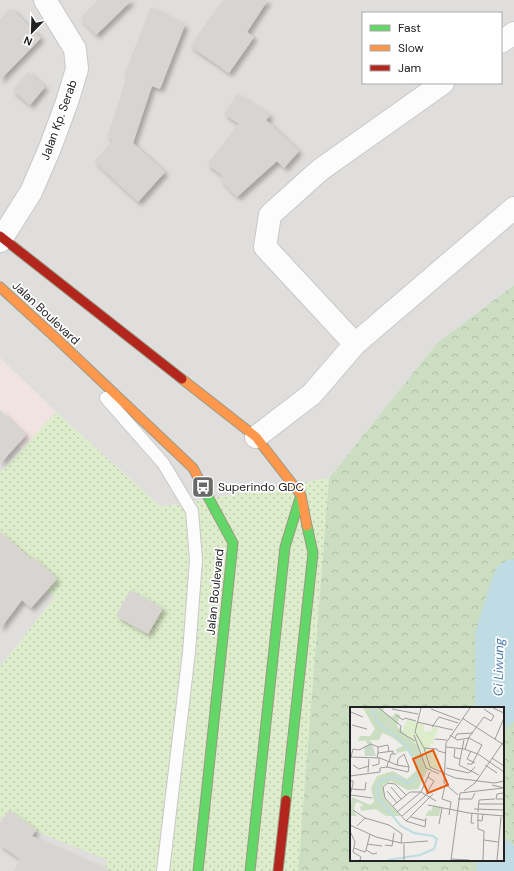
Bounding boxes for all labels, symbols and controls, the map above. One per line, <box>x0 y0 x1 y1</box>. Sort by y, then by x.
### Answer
north arrow <box>12 12 52 52</box>
legend <box>362 12 502 84</box>
text: Fast <box>398 20 421 36</box>
text: N <box>22 33 35 49</box>
text: Slow <box>398 40 424 56</box>
text: Jam <box>398 60 421 76</box>
street label: Jalan Kp. Serab <box>37 78 81 162</box>
street label: Jalan Boulevard <box>9 278 83 348</box>
bus stop icon: Superindo GDC <box>190 474 216 500</box>
place label: Superindo GDC <box>218 479 305 495</box>
street label: Jalan Boulevard <box>203 548 227 636</box>
water label: Ci Liwung <box>489 637 508 696</box>
inset map <box>350 707 504 861</box>

